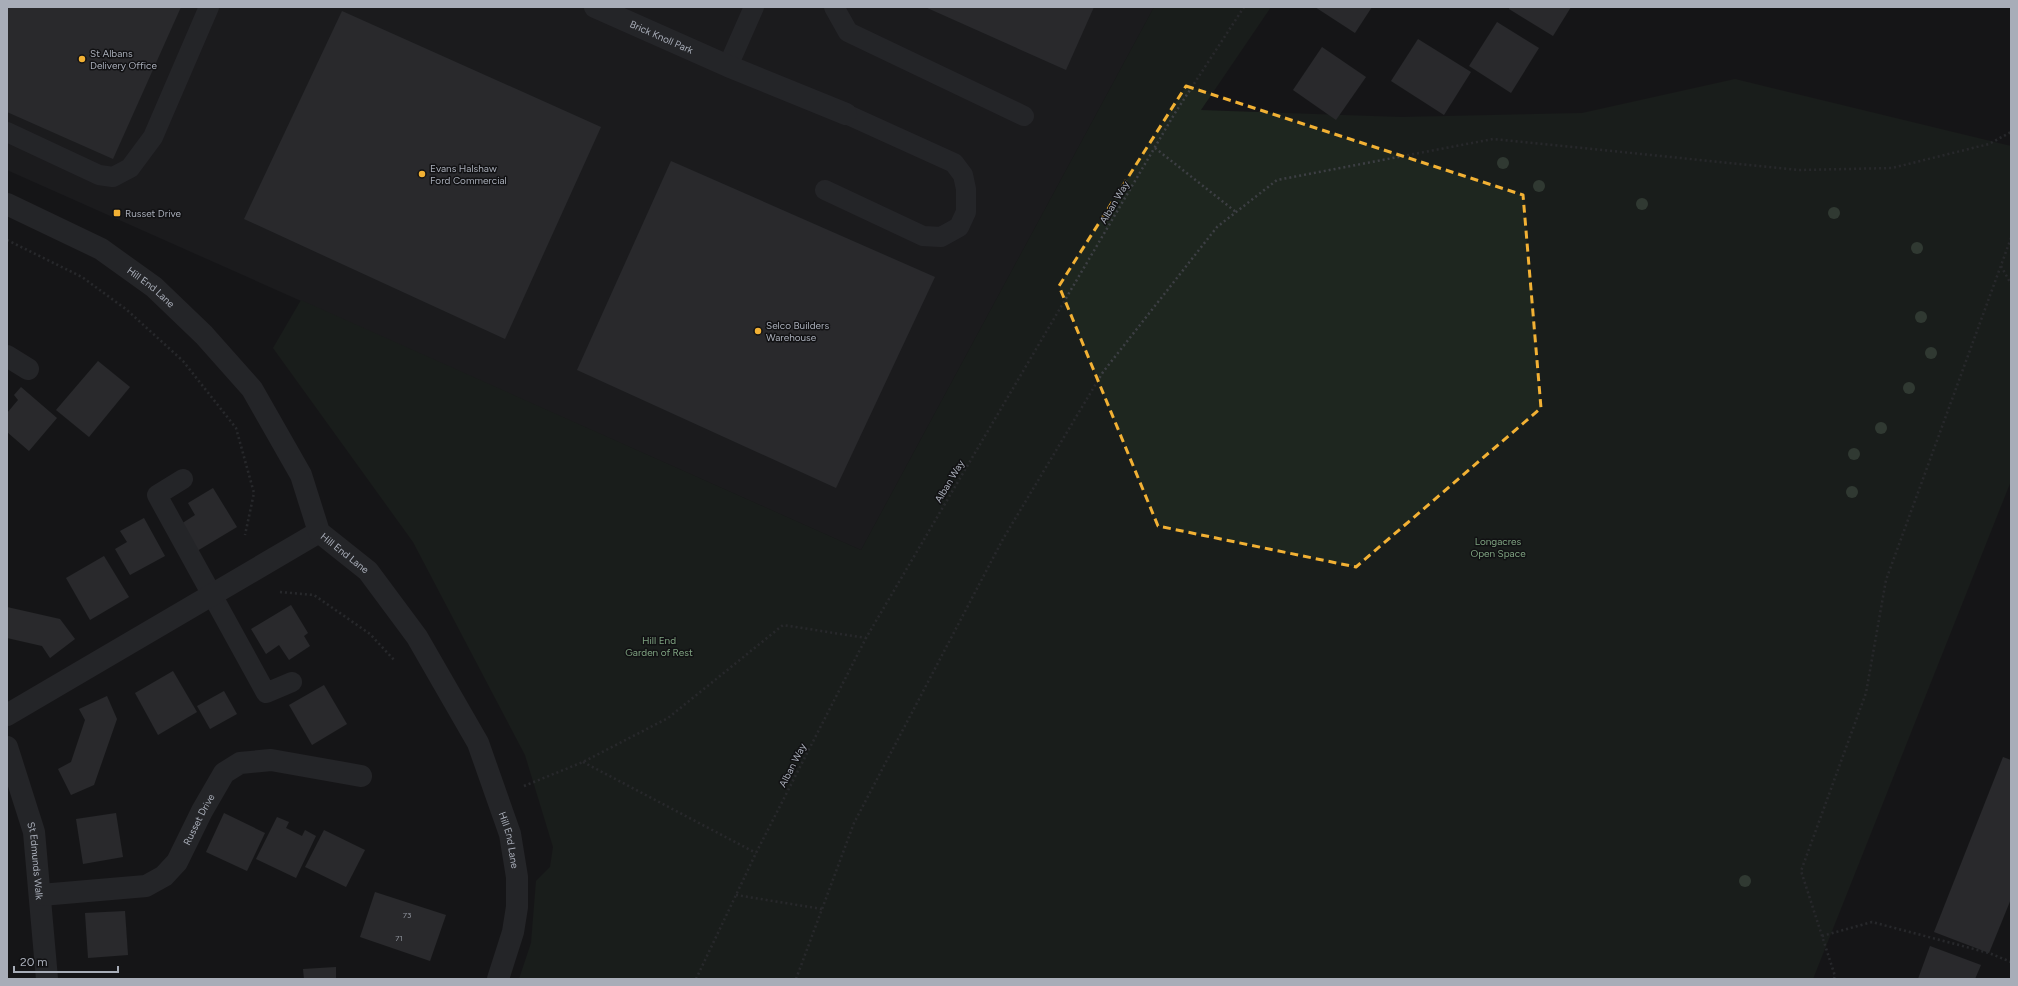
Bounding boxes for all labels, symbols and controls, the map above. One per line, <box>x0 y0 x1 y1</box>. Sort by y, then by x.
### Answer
street label: Brick Knoll Park <box>628 17 695 57</box>
place label: St Albans Delivery Office <box>90 47 157 72</box>
marker: St Albans Delivery Office <box>77 54 87 64</box>
place label: Evans Halshaw Ford Commercial <box>430 162 507 187</box>
marker: Evans Halshaw Ford Commercial <box>417 169 427 179</box>
street label: Alban Way <box>1097 178 1133 226</box>
place label: Russet Drive <box>125 207 182 220</box>
marker: Russet Drive <box>112 208 122 218</box>
street label: Hill End Lane <box>124 264 178 311</box>
place label: Selco Builders Warehouse <box>766 319 829 344</box>
marker: Selco Builders Warehouse <box>753 326 763 336</box>
street label: Alban Way <box>932 457 968 505</box>
street label: Hill End Lane <box>318 530 372 577</box>
park label: Longacres Open Space <box>1470 535 1526 560</box>
park label: Hill End Garden of Rest <box>625 634 693 659</box>
street label: Alban Way <box>776 740 809 789</box>
street label: Russet Drive <box>180 791 218 847</box>
street label: Hill End Lane <box>496 810 522 870</box>
street label: St Edmunds Walk <box>24 820 46 900</box>
house number: 73 <box>403 910 411 920</box>
house number: 71 <box>395 933 403 943</box>
scale bar <box>14 948 118 974</box>
text: 20 m <box>20 955 48 969</box>

